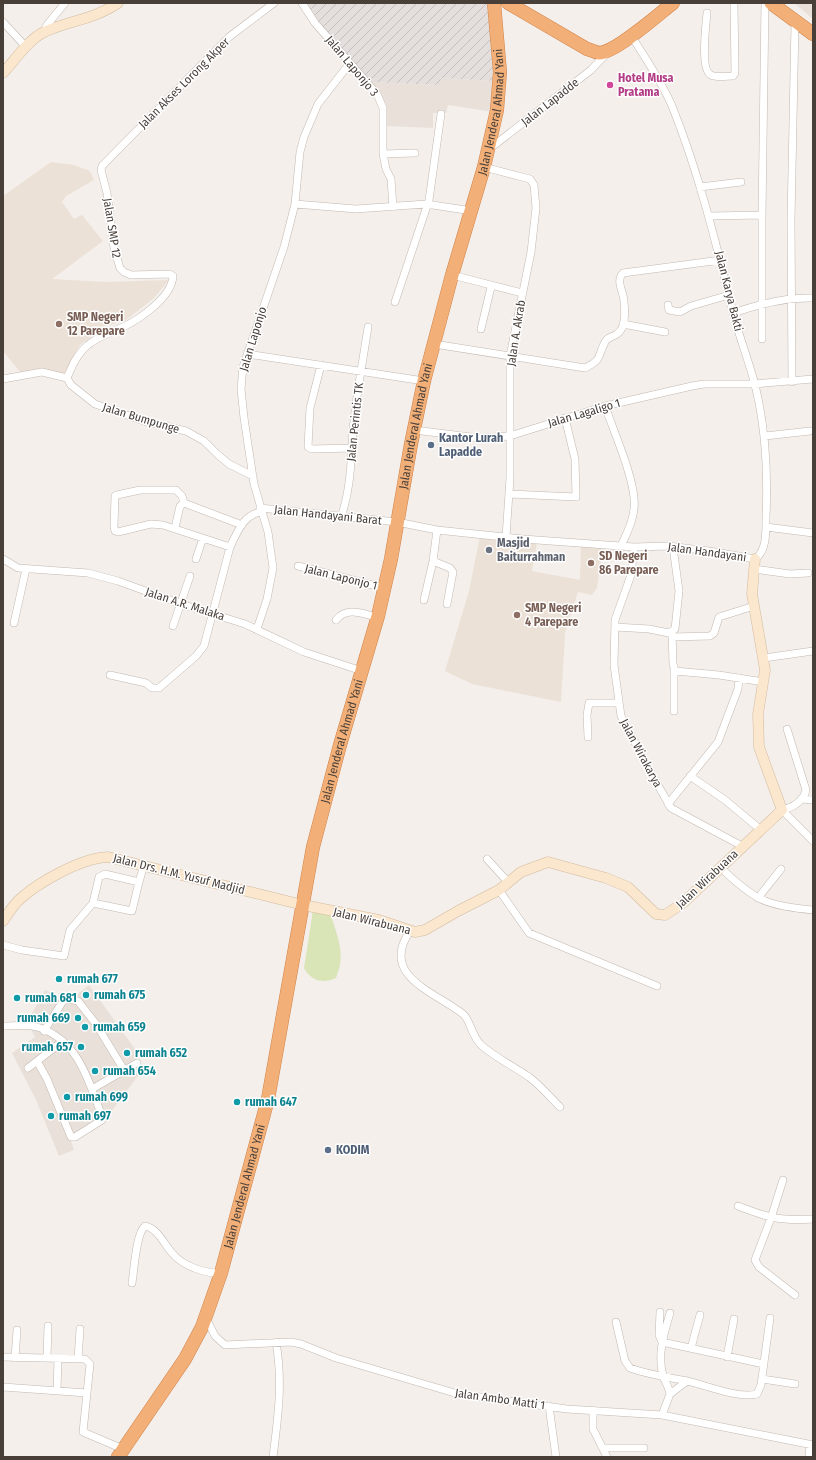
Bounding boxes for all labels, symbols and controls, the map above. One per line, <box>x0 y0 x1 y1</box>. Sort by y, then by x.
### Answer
street label: Jalan Laponjo 3 <box>323 33 381 99</box>
street label: Jalan Akses Lorong Akper <box>136 34 233 131</box>
street label: Jalan Jenderal Ahmad Yani <box>475 48 507 177</box>
place label: Hotel Musa Pratama <box>618 71 674 99</box>
street label: Jalan Lapadde <box>518 75 582 129</box>
marker: Hotel Musa Pratama <box>605 80 615 90</box>
street label: Jalan SMP 12 <box>100 197 124 259</box>
street label: Jalan Karya Bakti <box>712 249 746 333</box>
street label: Jalan A. Akrab <box>504 299 528 367</box>
street label: Jalan Laponjo <box>237 305 269 373</box>
place label: SMP Negeri 12 Parepare <box>67 310 125 338</box>
marker: SMP Negeri 12 Parepare <box>54 319 64 329</box>
street label: Jalan Jenderal Ahmad Yani <box>396 362 435 490</box>
street label: Jalan Perintis TK <box>344 381 366 462</box>
street label: Jalan Lagaligo 1 <box>546 396 622 430</box>
street label: Jalan Bumpunge <box>101 400 181 436</box>
place label: Kantor Lurah Lapadde <box>439 431 503 459</box>
marker: Kantor Lurah Lapadde <box>426 440 436 450</box>
street label: Jalan Handayani Barat <box>274 502 383 528</box>
place label: Masjid Baiturrahman <box>497 536 565 564</box>
street label: Jalan Handayani <box>667 540 747 564</box>
marker: Masjid Baiturrahman <box>484 545 494 555</box>
place label: SD Negeri 86 Parepare <box>599 549 659 577</box>
marker: SD Negeri 86 Parepare <box>586 558 596 568</box>
street label: Jalan Laponjo 1 <box>303 561 379 593</box>
street label: Jalan A.R. Malaka <box>144 585 227 623</box>
place label: SMP Negeri 4 Parepare <box>525 601 581 629</box>
marker: SMP Negeri 4 Parepare <box>512 610 522 620</box>
street label: Jalan Jenderal Ahmad Yani <box>318 678 366 805</box>
street label: Jalan Wirakarya <box>617 716 665 790</box>
street label: Jalan Wirabuana <box>673 847 741 911</box>
street label: Jalan Drs. H.M. Yusuf Madjid <box>112 851 246 897</box>
street label: Jalan Wirabuana <box>332 905 412 937</box>
place label: rumah 677 <box>67 972 118 986</box>
marker: rumah 677 <box>54 974 64 984</box>
place label: rumah 675 <box>94 988 146 1002</box>
marker: rumah 675 <box>81 990 91 1000</box>
place label: rumah 681 <box>25 991 77 1005</box>
marker: rumah 681 <box>12 993 22 1003</box>
place label: rumah 669 <box>17 1011 70 1025</box>
marker: rumah 669 <box>73 1013 83 1023</box>
place label: rumah 659 <box>93 1020 146 1034</box>
marker: rumah 659 <box>80 1022 90 1032</box>
place label: rumah 657 <box>22 1040 73 1054</box>
marker: rumah 657 <box>76 1042 86 1052</box>
place label: rumah 652 <box>135 1046 187 1060</box>
marker: rumah 652 <box>122 1048 132 1058</box>
place label: rumah 654 <box>103 1064 156 1078</box>
marker: rumah 654 <box>90 1066 100 1076</box>
place label: rumah 699 <box>75 1090 128 1104</box>
marker: rumah 699 <box>62 1092 72 1102</box>
place label: rumah 647 <box>245 1095 297 1109</box>
marker: rumah 647 <box>232 1097 242 1107</box>
place label: rumah 697 <box>59 1109 111 1123</box>
marker: rumah 697 <box>46 1111 56 1121</box>
street label: Jalan Jenderal Ahmad Yani <box>221 1123 268 1250</box>
place label: KODIM <box>336 1143 370 1157</box>
marker: KODIM <box>323 1145 333 1155</box>
street label: Jalan Ambo Matti 1 <box>454 1386 546 1412</box>

